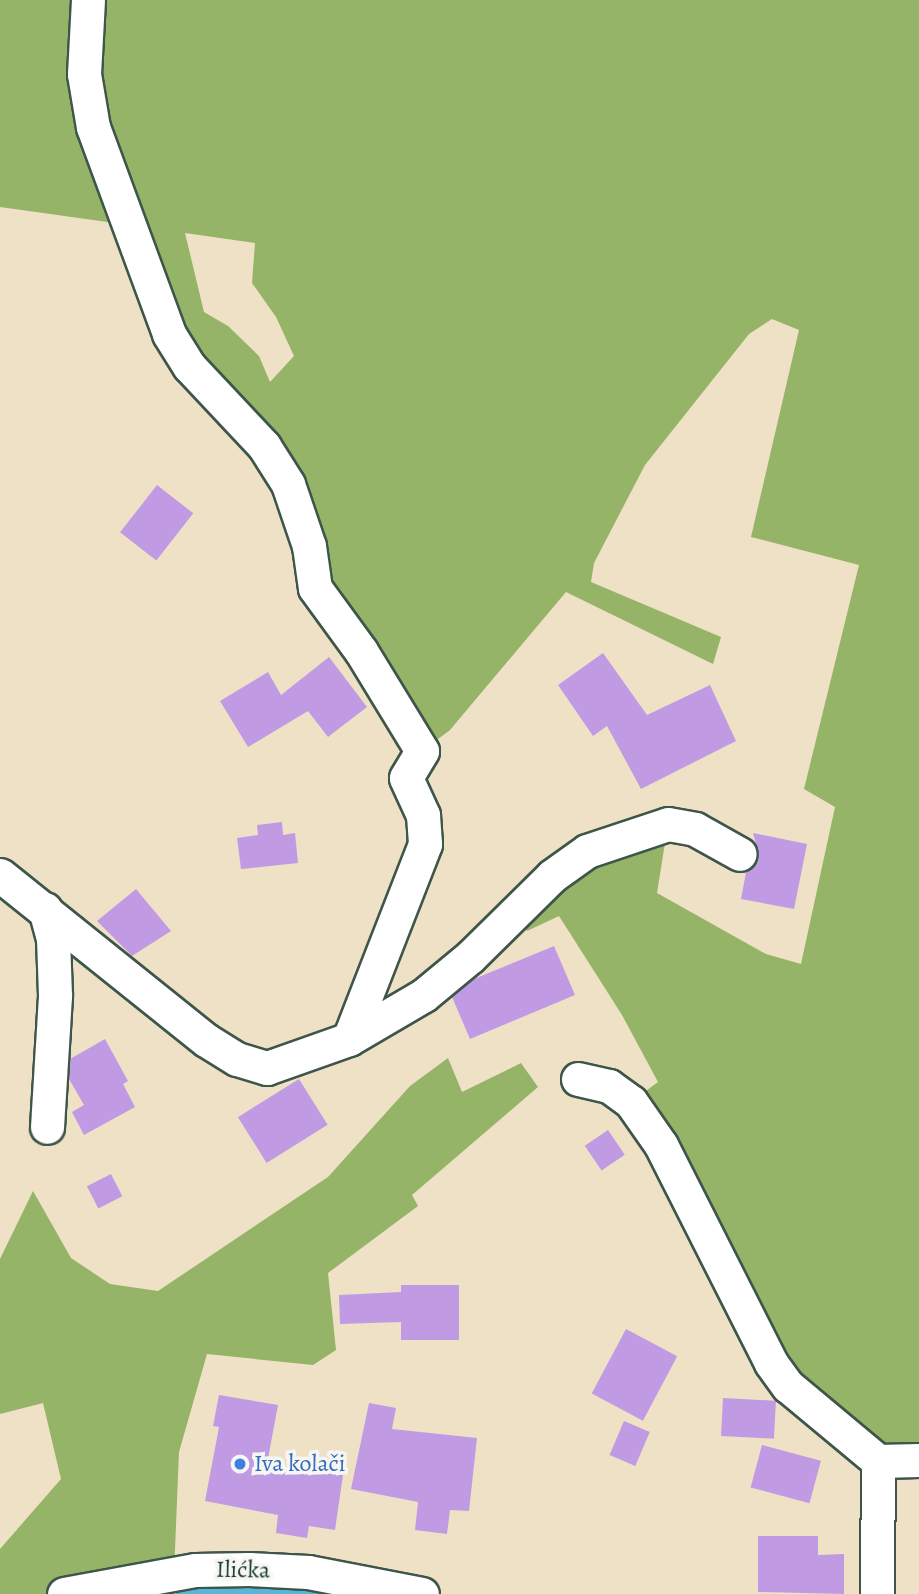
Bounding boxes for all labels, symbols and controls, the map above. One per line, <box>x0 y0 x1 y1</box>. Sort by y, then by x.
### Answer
place label: Iva kolači <box>254 1450 346 1478</box>
marker: Iva kolači <box>232 1456 248 1472</box>
street label: Ilićka <box>216 1555 270 1585</box>

